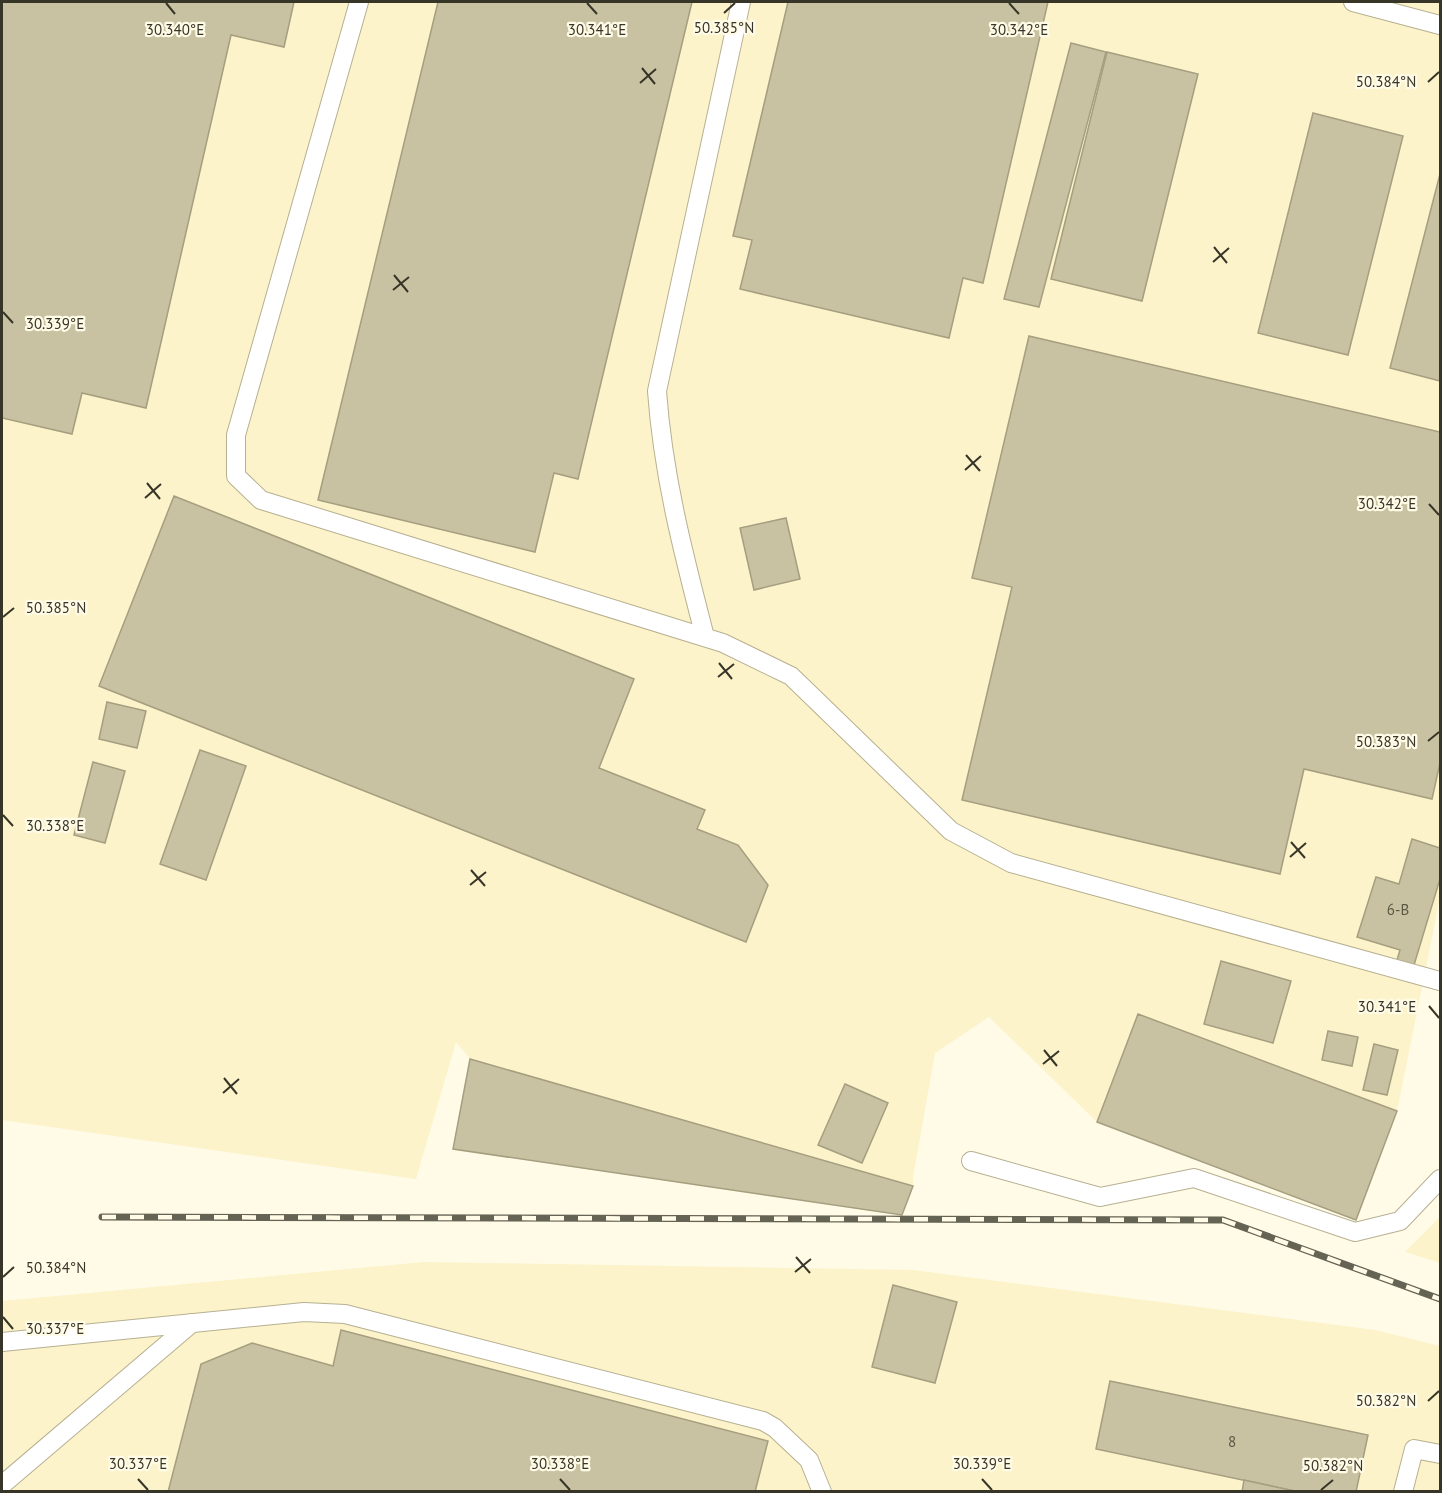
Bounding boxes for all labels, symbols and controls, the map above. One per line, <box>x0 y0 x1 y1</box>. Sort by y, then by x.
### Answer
text: 50.385°N <box>694 18 754 37</box>
text: 30.340°E <box>146 20 204 39</box>
text: 30.341°E <box>568 20 626 39</box>
text: 30.342°E <box>990 20 1048 39</box>
text: 50.384°N <box>1356 72 1416 91</box>
text: 30.339°E <box>26 314 84 333</box>
text: 30.342°E <box>1358 494 1416 513</box>
text: 50.385°N <box>26 598 86 617</box>
text: 50.383°N <box>1356 732 1416 751</box>
text: 30.338°E <box>26 816 84 835</box>
house number: 6-В <box>1387 900 1409 919</box>
text: 30.341°E <box>1358 997 1416 1016</box>
text: 50.384°N <box>26 1258 86 1277</box>
text: 30.337°E <box>26 1319 84 1338</box>
text: 50.382°N <box>1356 1391 1416 1410</box>
house number: 8 <box>1228 1432 1236 1451</box>
text: 30.337°E <box>109 1454 167 1473</box>
text: 30.338°E <box>531 1454 589 1473</box>
text: 30.339°E <box>953 1454 1011 1473</box>
text: 50.382°N <box>1303 1456 1363 1475</box>

